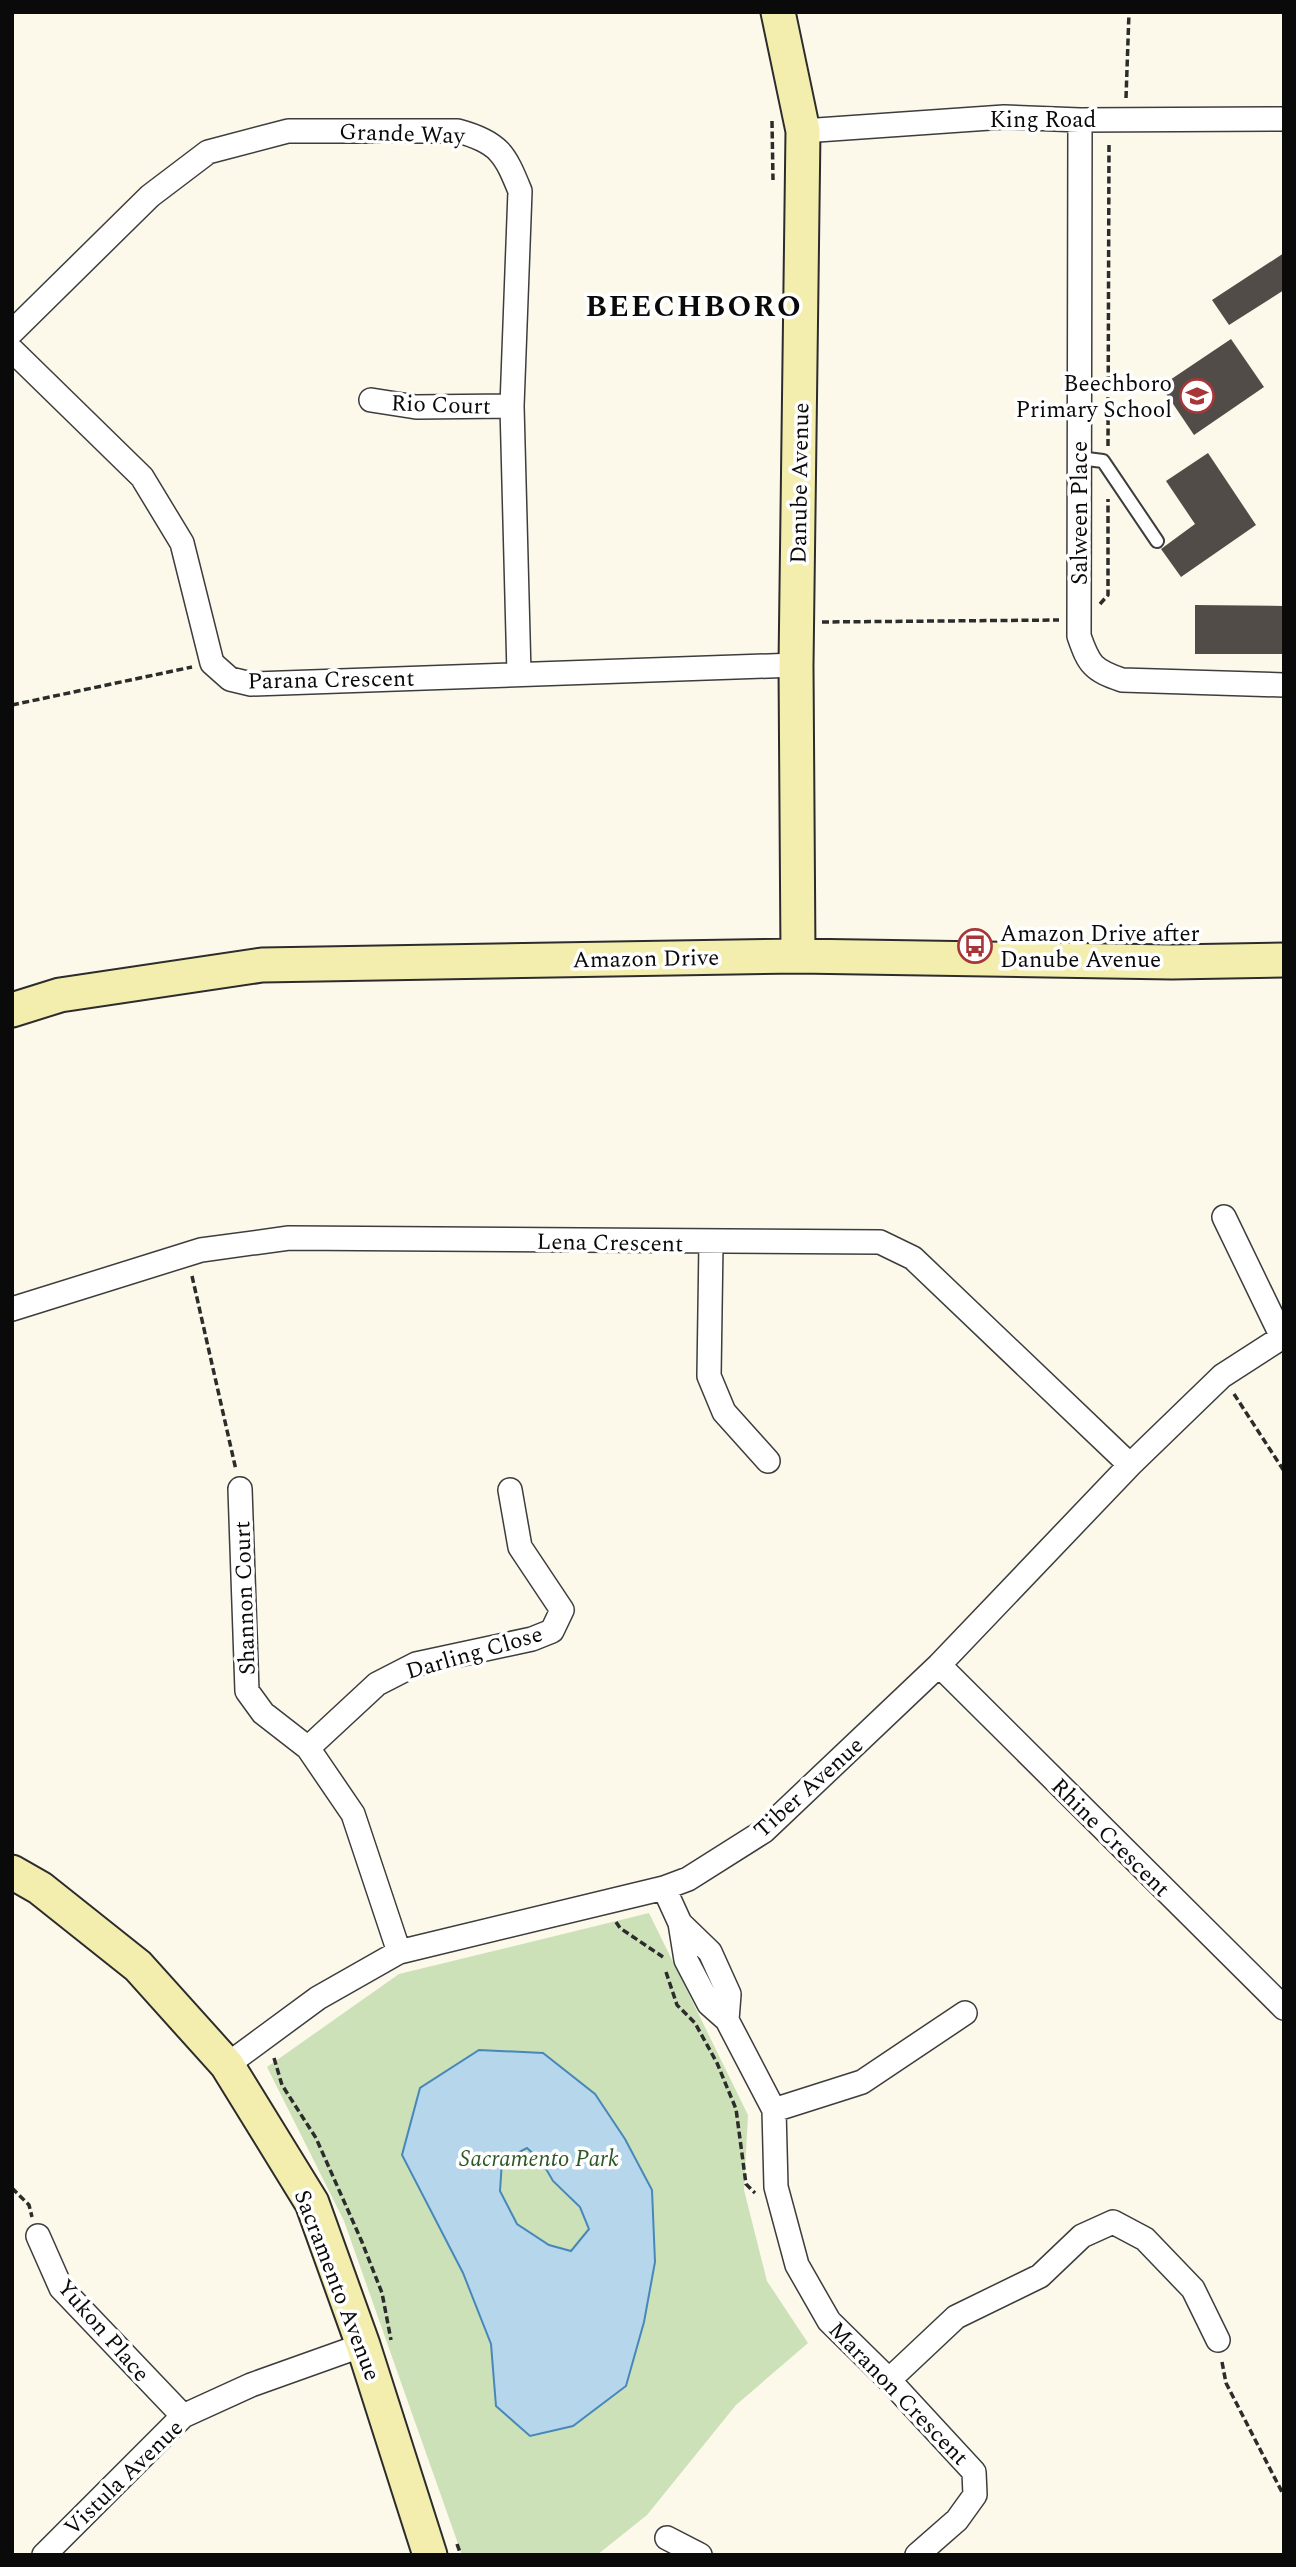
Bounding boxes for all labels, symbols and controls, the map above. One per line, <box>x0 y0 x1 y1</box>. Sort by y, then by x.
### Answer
street label: King Road <box>990 103 1097 138</box>
street label: Grande Way <box>339 115 466 154</box>
district label: BEECHBORO <box>585 284 803 330</box>
place label: Beechboro Primary School <box>1016 367 1172 428</box>
school or university icon: Beechboro Primary School <box>1178 377 1216 415</box>
street label: Rio Court <box>390 386 491 425</box>
street label: Danube Avenue <box>782 402 819 564</box>
street label: Salween Place <box>1063 441 1098 585</box>
street label: Parana Crescent <box>247 662 415 699</box>
place label: Amazon Drive after Danube Avenue <box>1000 917 1200 978</box>
bus stop icon: Amazon Drive after Danube Avenue <box>956 927 994 965</box>
street label: Amazon Drive <box>572 941 720 978</box>
street label: Lena Crescent <box>536 1225 684 1262</box>
street label: Shannon Court <box>225 1520 266 1676</box>
street label: Darling Close <box>402 1617 547 1690</box>
street label: Tiber Avenue <box>746 1729 872 1847</box>
street label: Rhine Crescent <box>1042 1770 1178 1906</box>
park label: Sacramento Park <box>459 2142 619 2177</box>
street label: Sacramento Avenue <box>284 2185 389 2386</box>
street label: Yukon Place <box>48 2272 158 2390</box>
street label: Maranon Crescent <box>820 2314 976 2474</box>
street label: Vistula Avenue <box>56 2412 192 2544</box>

